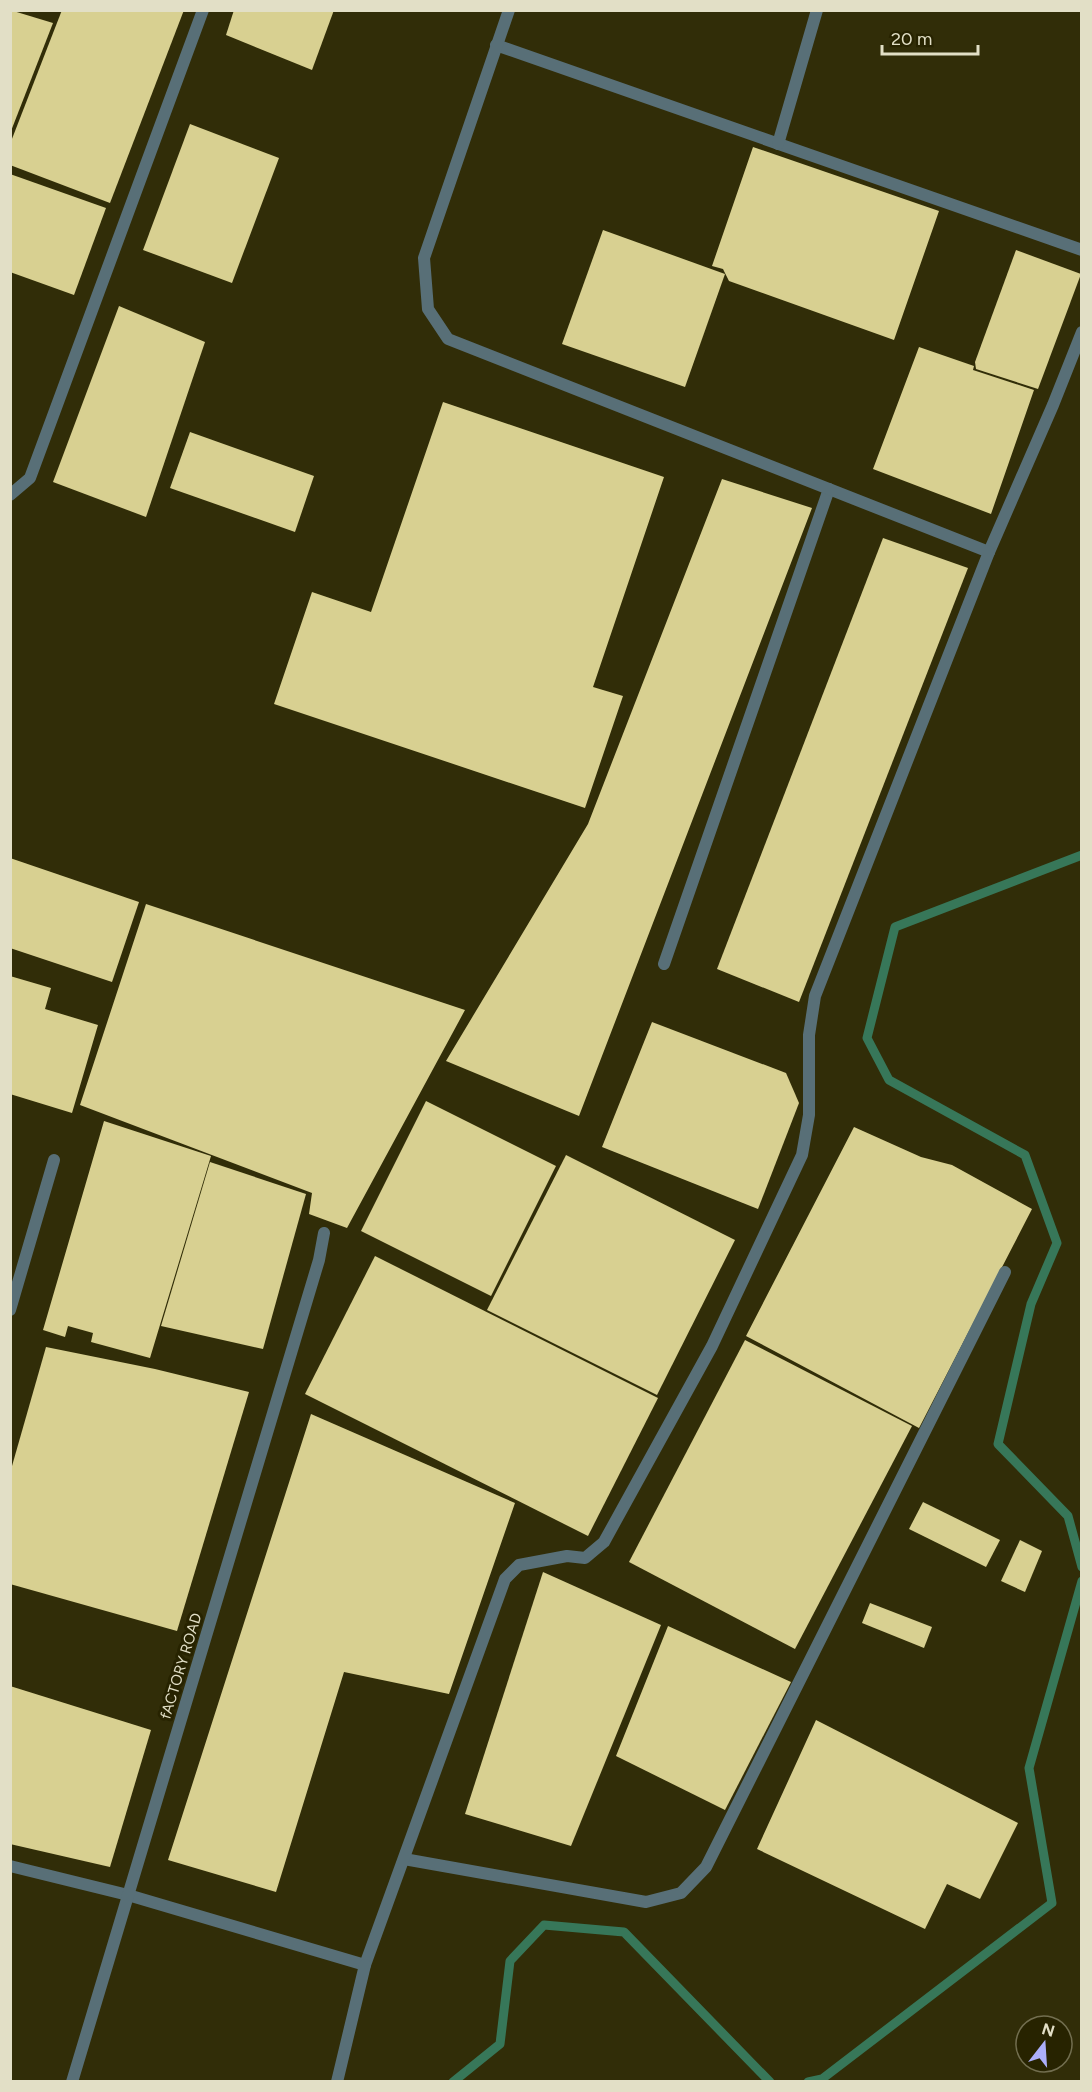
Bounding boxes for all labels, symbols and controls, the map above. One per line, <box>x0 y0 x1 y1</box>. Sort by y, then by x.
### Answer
scale bar <box>882 18 978 56</box>
text: 20 m <box>891 28 932 50</box>
street label: fACTORY ROAD <box>156 1611 206 1721</box>
north arrow <box>1014 2014 1074 2074</box>
text: N <box>1040 2019 1057 2041</box>

